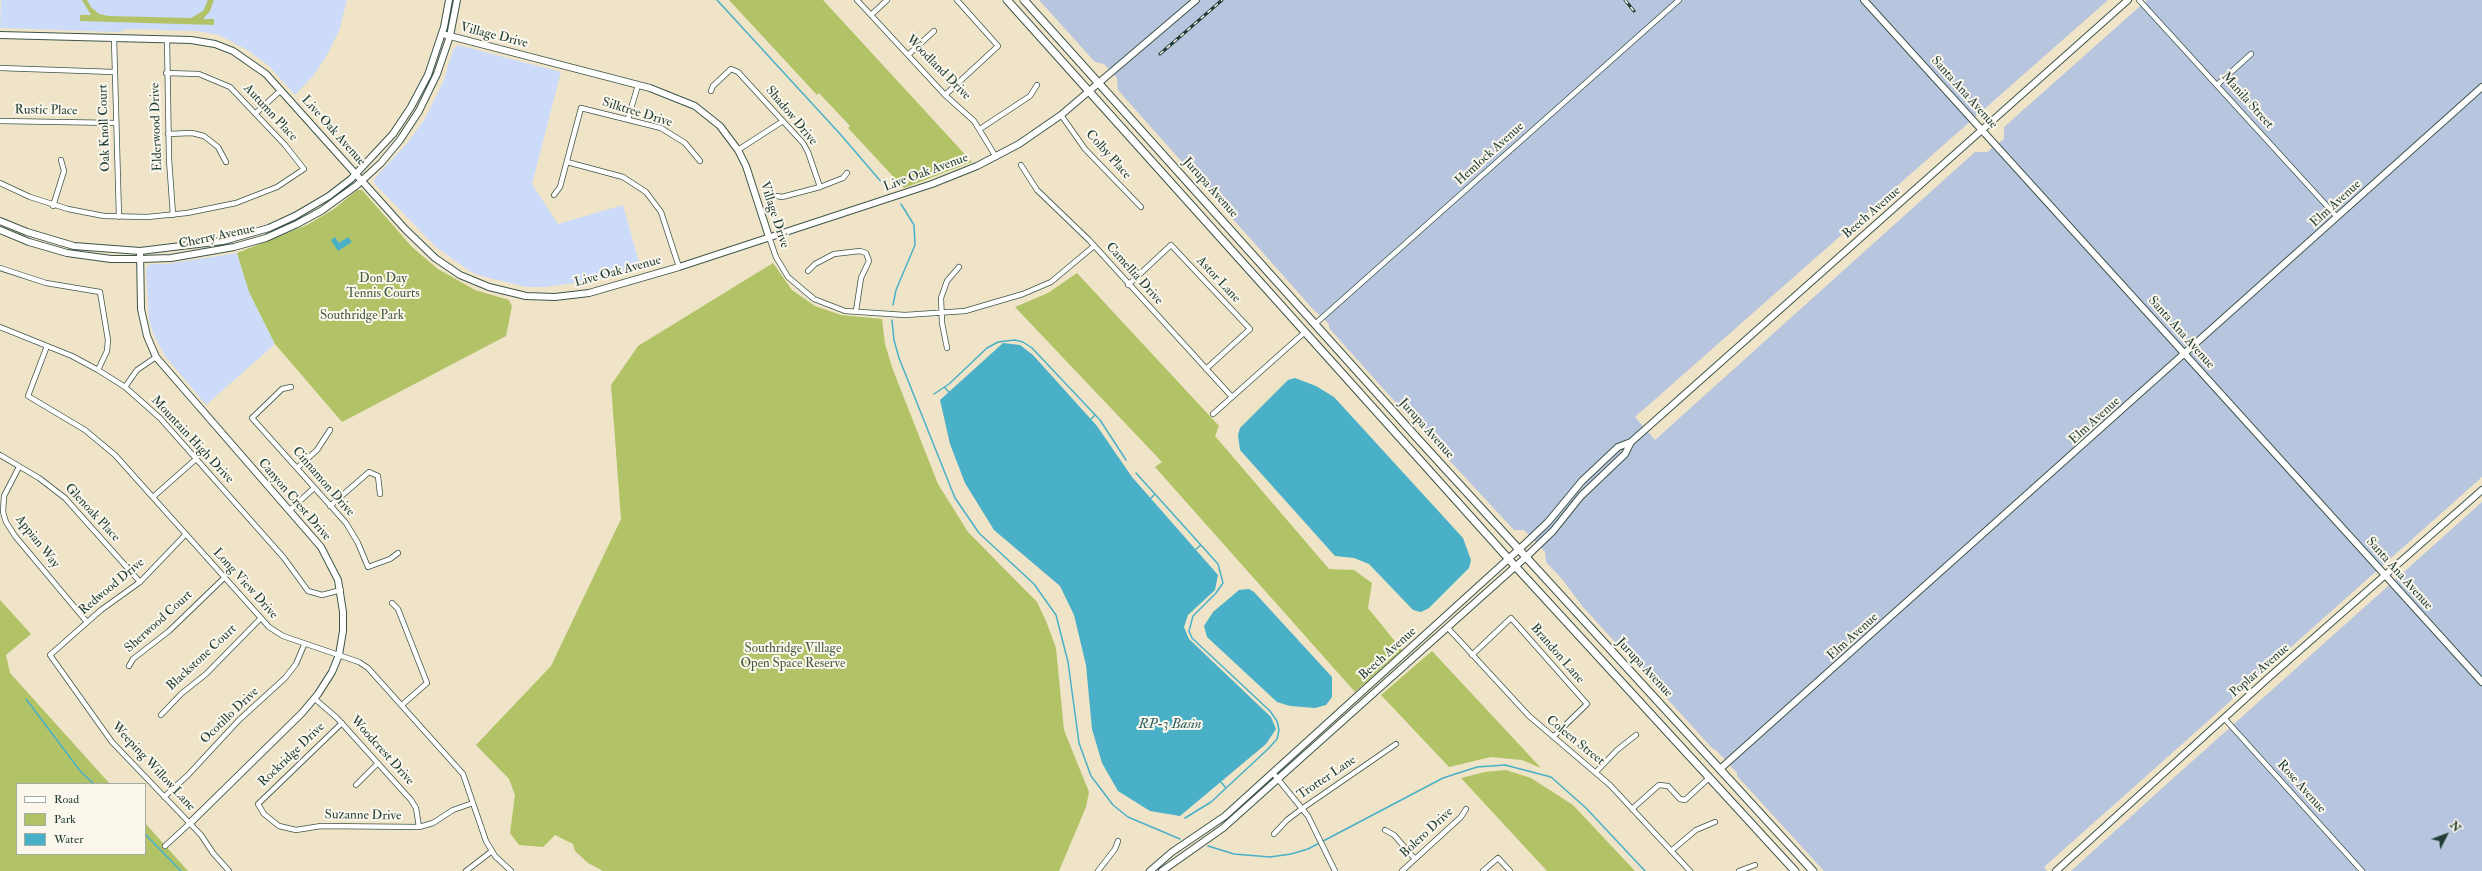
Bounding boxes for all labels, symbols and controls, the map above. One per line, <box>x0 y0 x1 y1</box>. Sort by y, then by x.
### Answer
street label: Village Drive <box>459 20 529 52</box>
street label: Woodland Drive <box>902 32 974 104</box>
street label: Santa Ana Avenue <box>1927 54 2001 132</box>
street label: Manila Street <box>2218 69 2276 133</box>
street label: Autumn Place <box>240 81 300 145</box>
street label: Elderwood Drive <box>148 82 166 172</box>
street label: Shadow Drive <box>762 83 820 149</box>
street label: Oak Knoll Court <box>96 84 114 172</box>
street label: Live Oak Avenue <box>297 93 369 169</box>
street label: Silktree Drive <box>600 95 674 131</box>
street label: Rustic Place <box>14 103 78 119</box>
street label: Hemlock Avenue <box>1452 119 1528 189</box>
street label: Colby Place <box>1082 127 1134 183</box>
street label: Live Oak Avenue <box>882 150 970 196</box>
street label: Jurupa Avenue <box>1179 155 1241 221</box>
street label: Elm Avenue <box>2307 177 2365 231</box>
street label: Village Drive <box>756 180 792 250</box>
street label: Beech Avenue <box>1840 184 1904 242</box>
street label: Cherry Avenue <box>177 221 257 253</box>
street label: Camellia Drive <box>1102 240 1166 308</box>
street label: Live Oak Avenue <box>573 253 663 291</box>
street label: Astor Lane <box>1193 254 1243 306</box>
park label: Don Day Tennis Courts <box>346 271 420 302</box>
street label: Santa Ana Avenue <box>2144 294 2218 372</box>
park label: Southridge Park <box>320 308 404 324</box>
street label: Mountain High Drive <box>147 393 237 487</box>
street label: Elm Avenue <box>2066 394 2124 448</box>
street label: Jurupa Avenue <box>1395 396 1457 462</box>
street label: Cinnamon Drive <box>289 444 357 520</box>
street label: Canyon Crest Drive <box>254 456 334 544</box>
street label: Glenoak Place <box>61 481 123 545</box>
street label: Appian Way <box>12 513 62 571</box>
street label: Santa Ana Avenue <box>2362 535 2436 613</box>
street label: Long View Drive <box>209 545 281 623</box>
street label: Redwood Drive <box>76 555 148 619</box>
street label: Sherwood Court <box>122 588 196 656</box>
street label: Elm Avenue <box>1824 610 1882 664</box>
street label: Brandon Lane <box>1527 621 1587 687</box>
street label: Blackstone Court <box>164 622 240 694</box>
street label: Beech Avenue <box>1356 624 1420 684</box>
street label: Jurupa Avenue <box>1613 635 1675 701</box>
park label: Southridge Village Open Space Reserve <box>740 641 846 672</box>
street label: Poplar Avenue <box>2227 641 2293 701</box>
street label: Ocotillo Drive <box>198 684 262 748</box>
street label: Woodcrest Drive <box>347 713 417 789</box>
street label: Coleen Street <box>1543 713 1607 769</box>
water label: RP-3 Basin <box>1139 717 1201 733</box>
street label: Weeping Willow Lane <box>108 719 198 815</box>
street label: Rockridge Drive <box>256 720 328 790</box>
street label: Trotter Lane <box>1295 753 1359 803</box>
street label: Rose Avenue <box>2273 757 2329 817</box>
legend <box>16 783 146 855</box>
text: Road <box>54 792 79 807</box>
street label: Bolero Drive <box>1397 804 1457 862</box>
street label: Suzanne Drive <box>324 808 402 824</box>
text: Park <box>54 812 76 827</box>
north arrow <box>2426 815 2466 855</box>
text: N <box>2447 819 2463 835</box>
text: Water <box>54 832 83 847</box>

